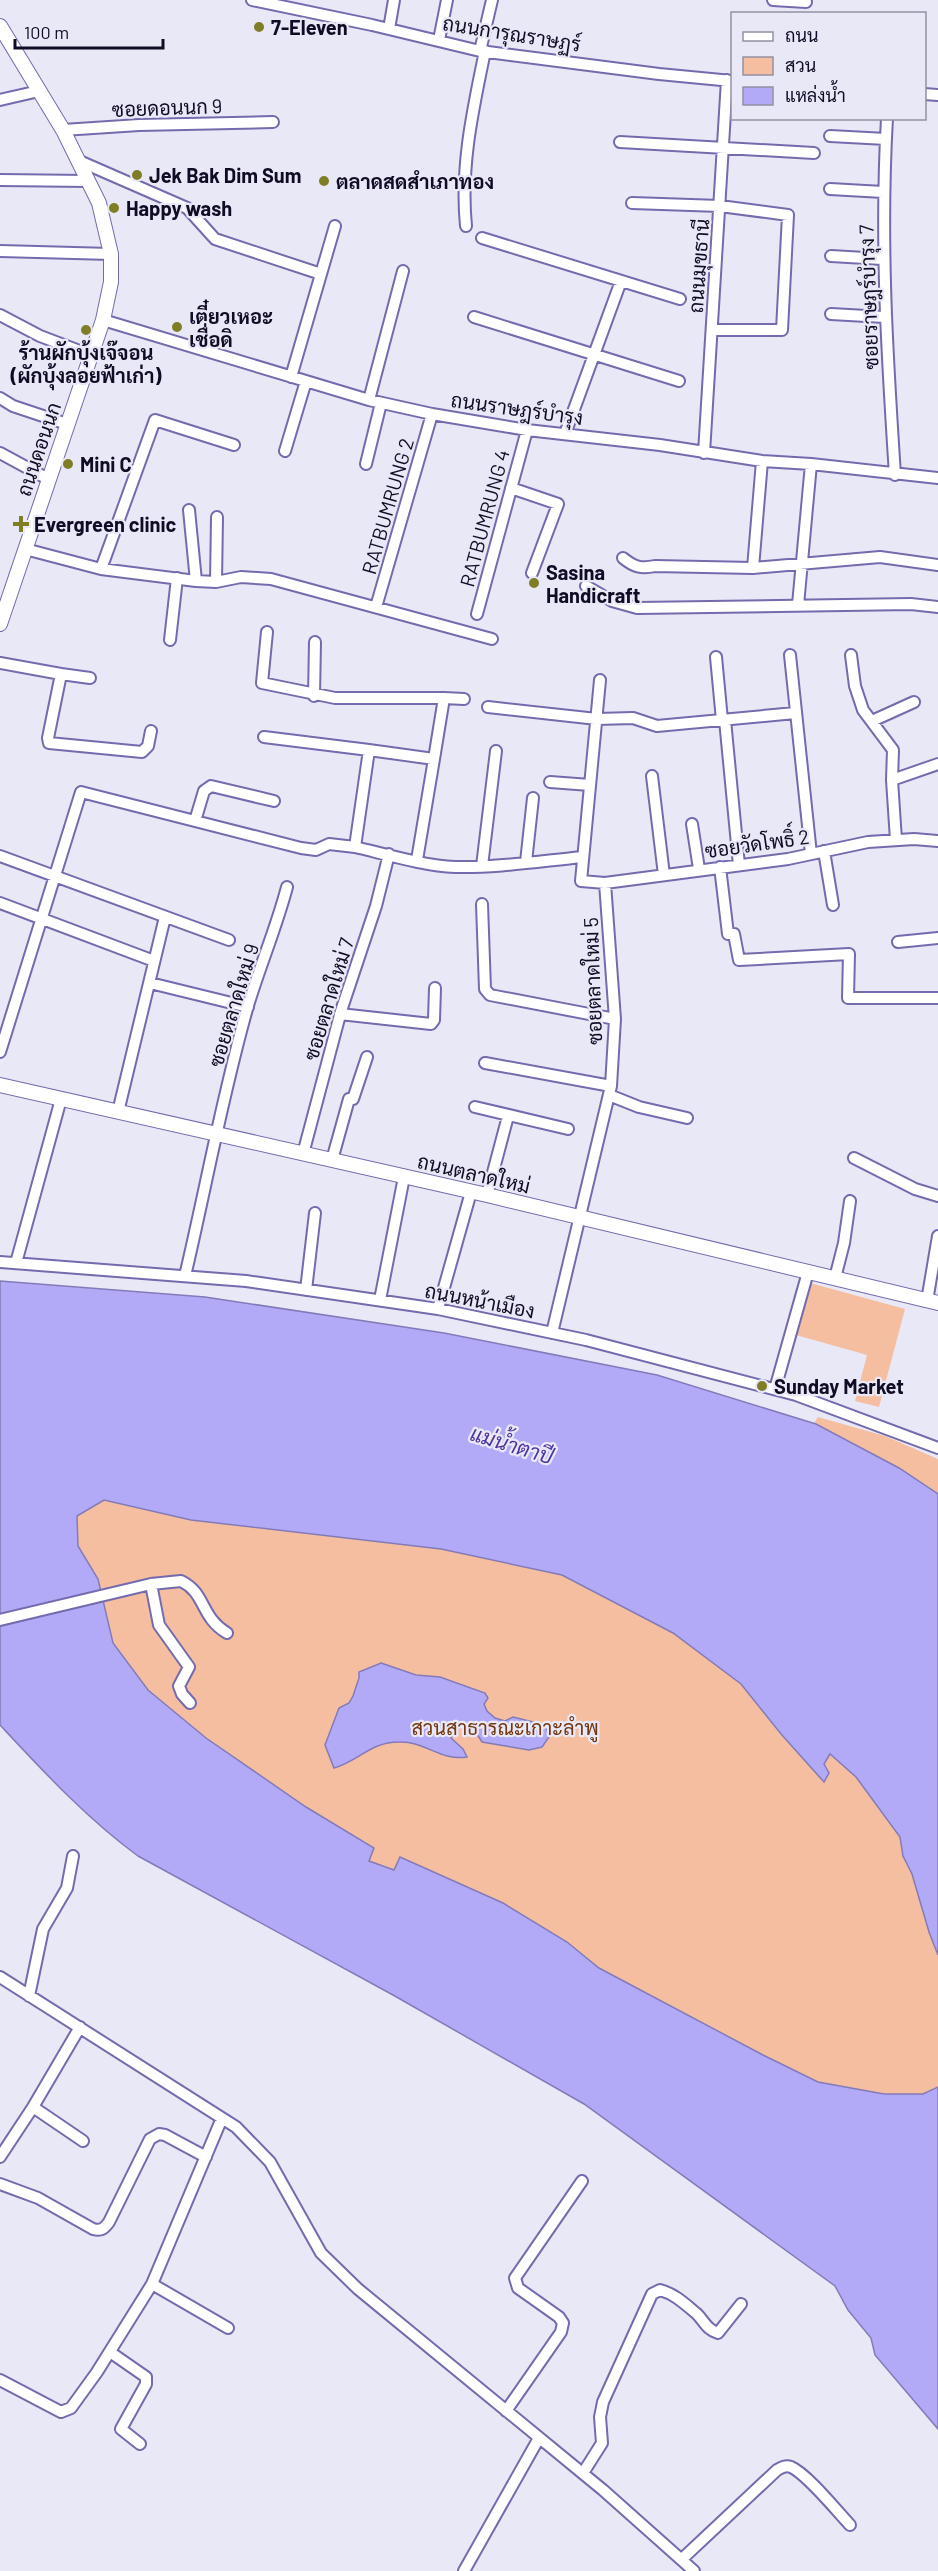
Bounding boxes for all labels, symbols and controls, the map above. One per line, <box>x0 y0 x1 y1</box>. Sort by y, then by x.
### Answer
street label: ถนนการุณราษฏร์ <box>441 9 583 59</box>
scale bar <box>15 12 164 50</box>
legend <box>731 12 926 120</box>
place label: 7-Eleven <box>271 15 348 39</box>
marker: 7-Eleven <box>252 20 266 34</box>
text: 100 m <box>24 21 69 43</box>
text: ถนน <box>785 24 818 46</box>
text: สวน <box>785 54 816 76</box>
text: แหล่งน้ำ <box>785 80 846 106</box>
street label: ซอยดอนนก 9 <box>111 93 223 121</box>
place label: Jek Bak Dim Sum <box>149 163 301 187</box>
marker: Jek Bak Dim Sum <box>130 168 144 182</box>
place label: ตลาดสดสำเภาทอง <box>336 169 494 193</box>
marker: ตลาดสดสำเภาทอง <box>317 174 331 188</box>
place label: Happy wash <box>126 196 232 220</box>
marker: Happy wash <box>107 201 121 215</box>
street label: ถนนมุขธานี <box>683 218 716 314</box>
street label: ซอยราษฎร์บำรุง 7 <box>852 223 886 370</box>
place label: เตี๋ยวเหอะ เชื่อดิ <box>189 299 273 351</box>
marker: เตี๋ยวเหอะ เชื่อดิ <box>170 320 184 334</box>
marker: ร้านผักบุ้งเจ๊จอน (ผักบุ้งลอยฟ้าเก่า) <box>79 323 93 337</box>
place label: ร้านผักบุ้งเจ๊จอน (ผักบุ้งลอยฟ้าเก่า) <box>10 340 161 391</box>
street label: ถนนราษฎร์บำรุง <box>449 386 585 432</box>
street label: ถนนดอนนก <box>11 399 65 499</box>
street label: RATBUMRUNG 2 <box>356 435 418 577</box>
street label: RATBUMRUNG 4 <box>454 447 514 589</box>
place label: Mini C <box>80 452 132 476</box>
marker: Mini C <box>61 457 75 471</box>
place label: Evergreen clinic <box>34 512 177 536</box>
marker: Evergreen clinic <box>12 515 30 533</box>
place label: Sasina Handicraft <box>546 560 640 607</box>
marker: Sasina Handicraft <box>527 576 541 590</box>
street label: ซอยวัดโพธิ์ 2 <box>703 819 811 862</box>
street label: ซอยตลาดใหม่ 5 <box>578 917 606 1045</box>
street label: ซอยตลาดใหม่ 7 <box>298 934 358 1063</box>
street label: ซอยตลาดใหม่ 9 <box>203 940 263 1070</box>
street label: ถนนตลาดใหม่ <box>415 1148 533 1198</box>
street label: ถนนหน้าเมือง <box>423 1277 537 1322</box>
place label: Sunday Market <box>774 1374 904 1398</box>
marker: Sunday Market <box>755 1379 769 1393</box>
water label: แม่น้ำตาปี <box>468 1416 559 1469</box>
park label: สวนสาธารณะเกาะลำพู <box>411 1715 599 1743</box>

